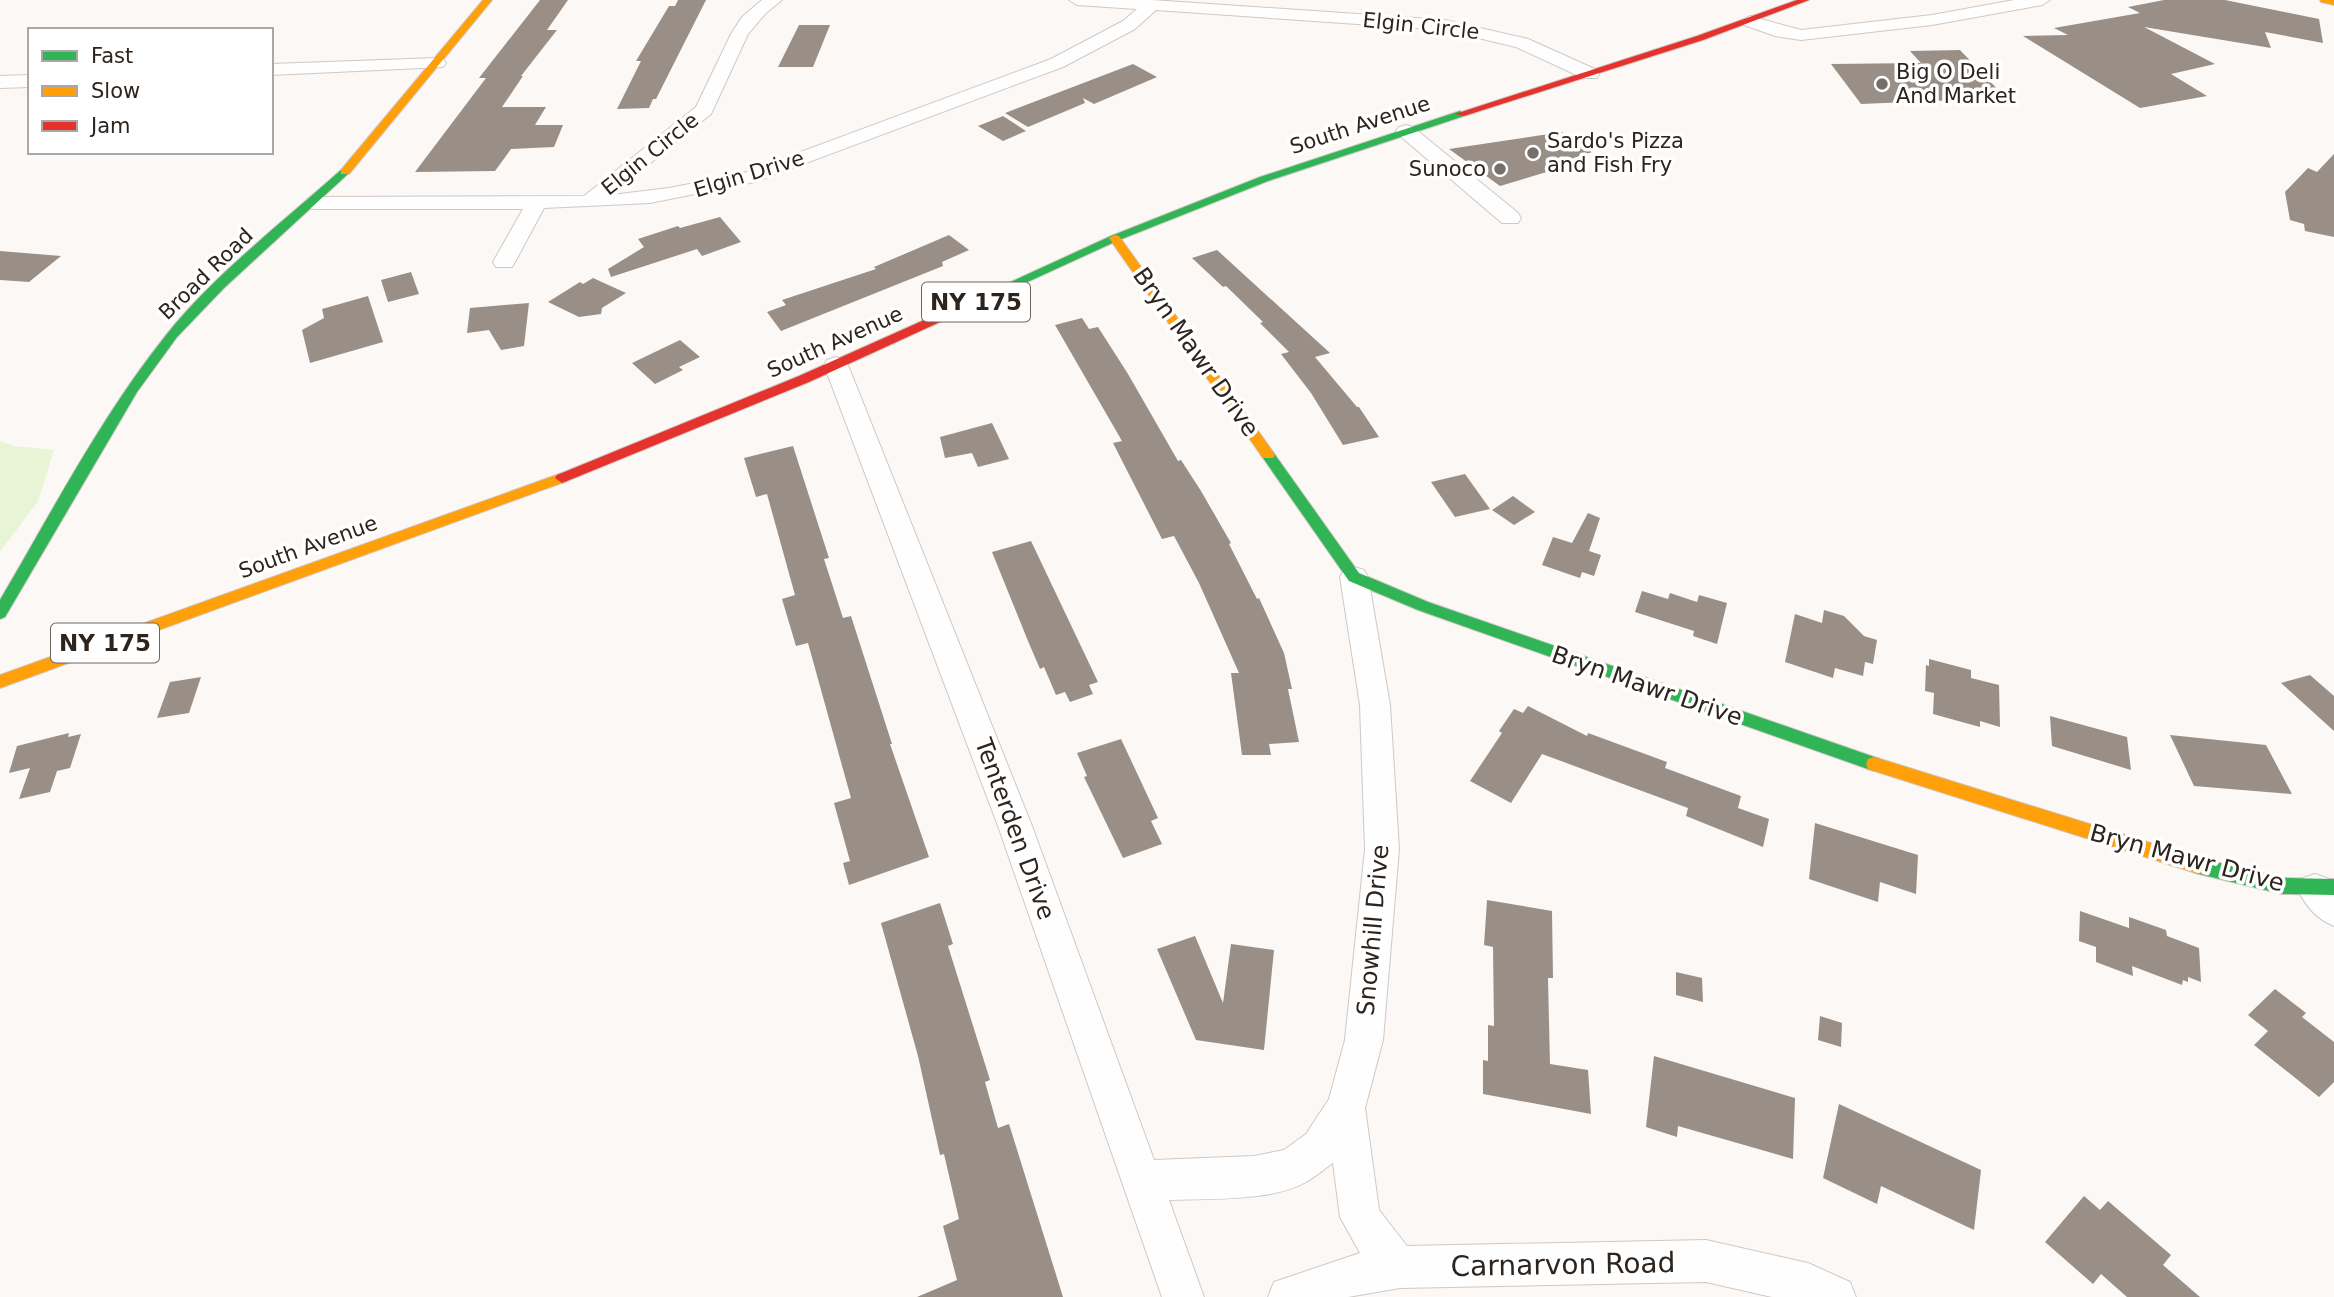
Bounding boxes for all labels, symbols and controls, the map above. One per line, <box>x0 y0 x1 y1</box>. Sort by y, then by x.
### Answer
street label: Elgin Circle <box>1361 8 1481 44</box>
legend <box>28 28 273 154</box>
text: Fast <box>91 44 133 68</box>
place label: Big O Deli And Market <box>1896 60 2016 108</box>
marker: Big O Deli And Market <box>1874 76 1890 92</box>
text: Slow <box>91 79 140 103</box>
street label: South Avenue <box>1287 91 1433 159</box>
street label: Elgin Circle <box>597 108 703 200</box>
text: Jam <box>89 114 131 138</box>
place label: Sardo's Pizza and Fish Fry <box>1547 129 1684 177</box>
marker: Sardo's Pizza and Fish Fry <box>1525 145 1541 161</box>
street label: Elgin Drive <box>691 146 807 202</box>
place label: Sunoco <box>1409 157 1486 181</box>
marker: Sunoco <box>1492 161 1508 177</box>
street label: Broad Road <box>154 223 258 325</box>
street label: Bryn Mawr Drive <box>1127 262 1265 442</box>
road number: NY 175 <box>922 282 1030 322</box>
street label: South Avenue <box>764 301 906 383</box>
street label: South Avenue <box>235 511 381 583</box>
road number: NY 175 <box>51 624 159 663</box>
street label: Bryn Mawr Drive <box>1548 640 1746 732</box>
street label: Tenterden Drive <box>969 734 1061 924</box>
street label: Bryn Mawr Drive <box>2087 819 2287 897</box>
street label: Snowhill Drive <box>1352 843 1394 1017</box>
street label: Carnarvon Road <box>1450 1246 1676 1283</box>

